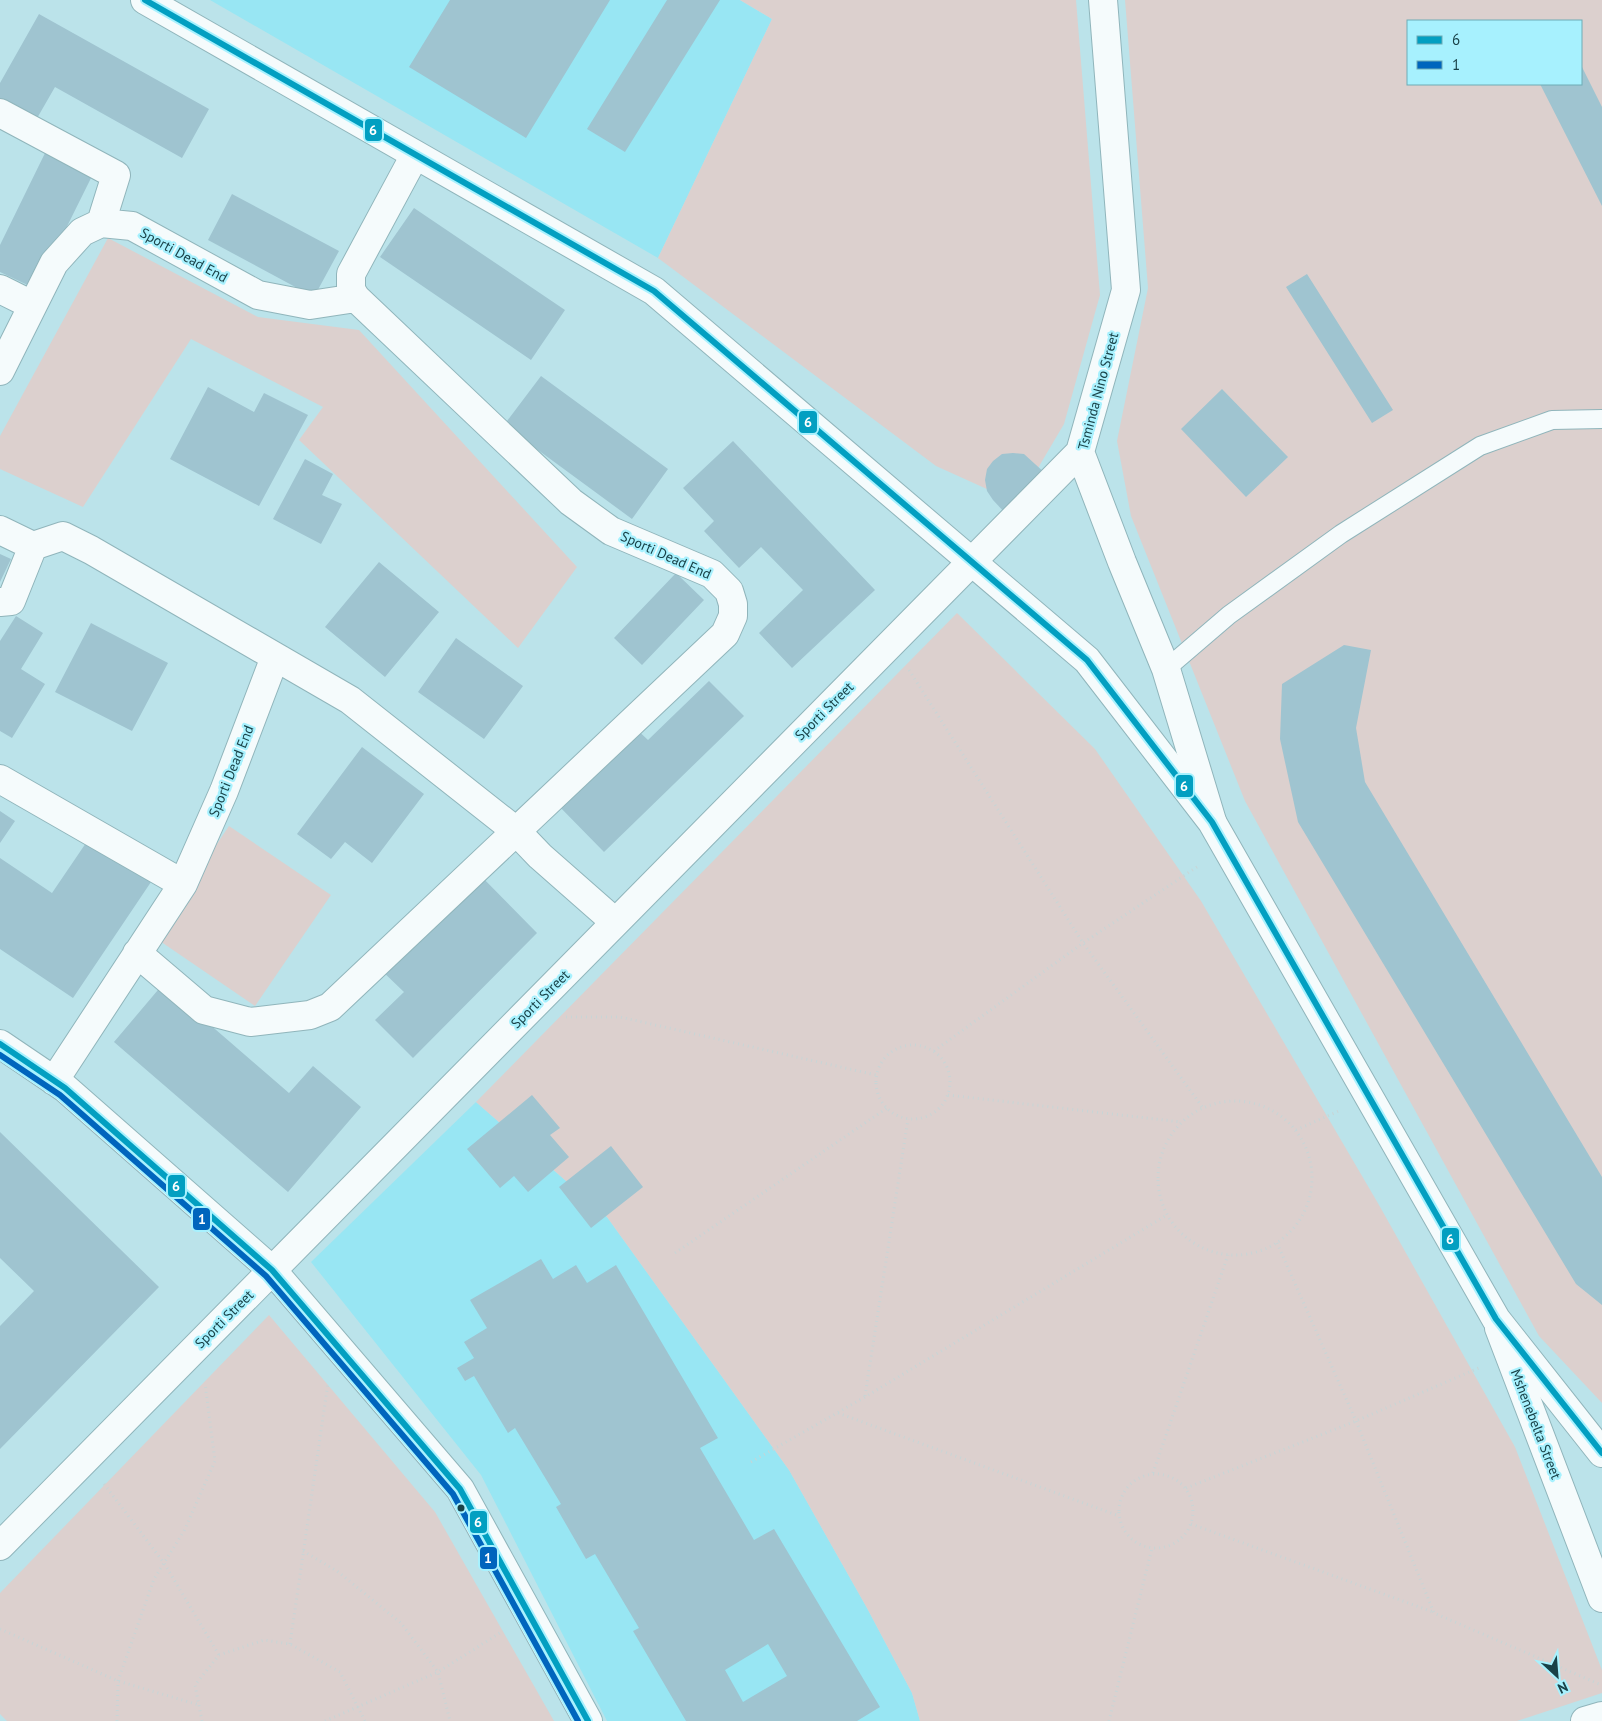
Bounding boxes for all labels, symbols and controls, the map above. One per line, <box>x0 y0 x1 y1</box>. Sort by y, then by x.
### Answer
legend <box>1407 20 1582 85</box>
text: 6 <box>1452 30 1460 49</box>
text: 1 <box>1452 55 1460 74</box>
line badge: 6 <box>364 118 383 142</box>
text: 6 <box>369 121 377 139</box>
street label: Sporti Dead End <box>137 224 231 286</box>
street label: Tsminda Nino Street <box>1074 330 1122 452</box>
line badge: 6 <box>798 410 818 434</box>
text: 6 <box>804 413 812 431</box>
street label: Sporti Dead End <box>618 527 714 583</box>
street label: Sporti Street <box>791 678 857 744</box>
street label: Sporti Dead End <box>204 723 258 819</box>
line badge: 6 <box>1175 774 1194 798</box>
text: 6 <box>1180 777 1188 795</box>
street label: Sporti Street <box>507 966 573 1032</box>
line badge: 6 <box>167 1174 186 1198</box>
text: 6 <box>172 1177 180 1195</box>
line badge: 1 <box>192 1207 211 1231</box>
text: 1 <box>198 1210 206 1228</box>
line badge: 6 <box>1441 1227 1460 1251</box>
text: 6 <box>1446 1230 1454 1248</box>
street label: Sporti Street <box>191 1286 257 1352</box>
street label: Mshenebelta Street <box>1507 1366 1565 1482</box>
unlabelled marker <box>456 1503 466 1513</box>
line badge: 6 <box>469 1510 488 1534</box>
text: 6 <box>474 1513 482 1531</box>
line badge: 1 <box>479 1546 498 1570</box>
text: 1 <box>484 1549 492 1567</box>
north arrow <box>1532 1651 1582 1701</box>
text: N <box>1555 1678 1571 1698</box>

